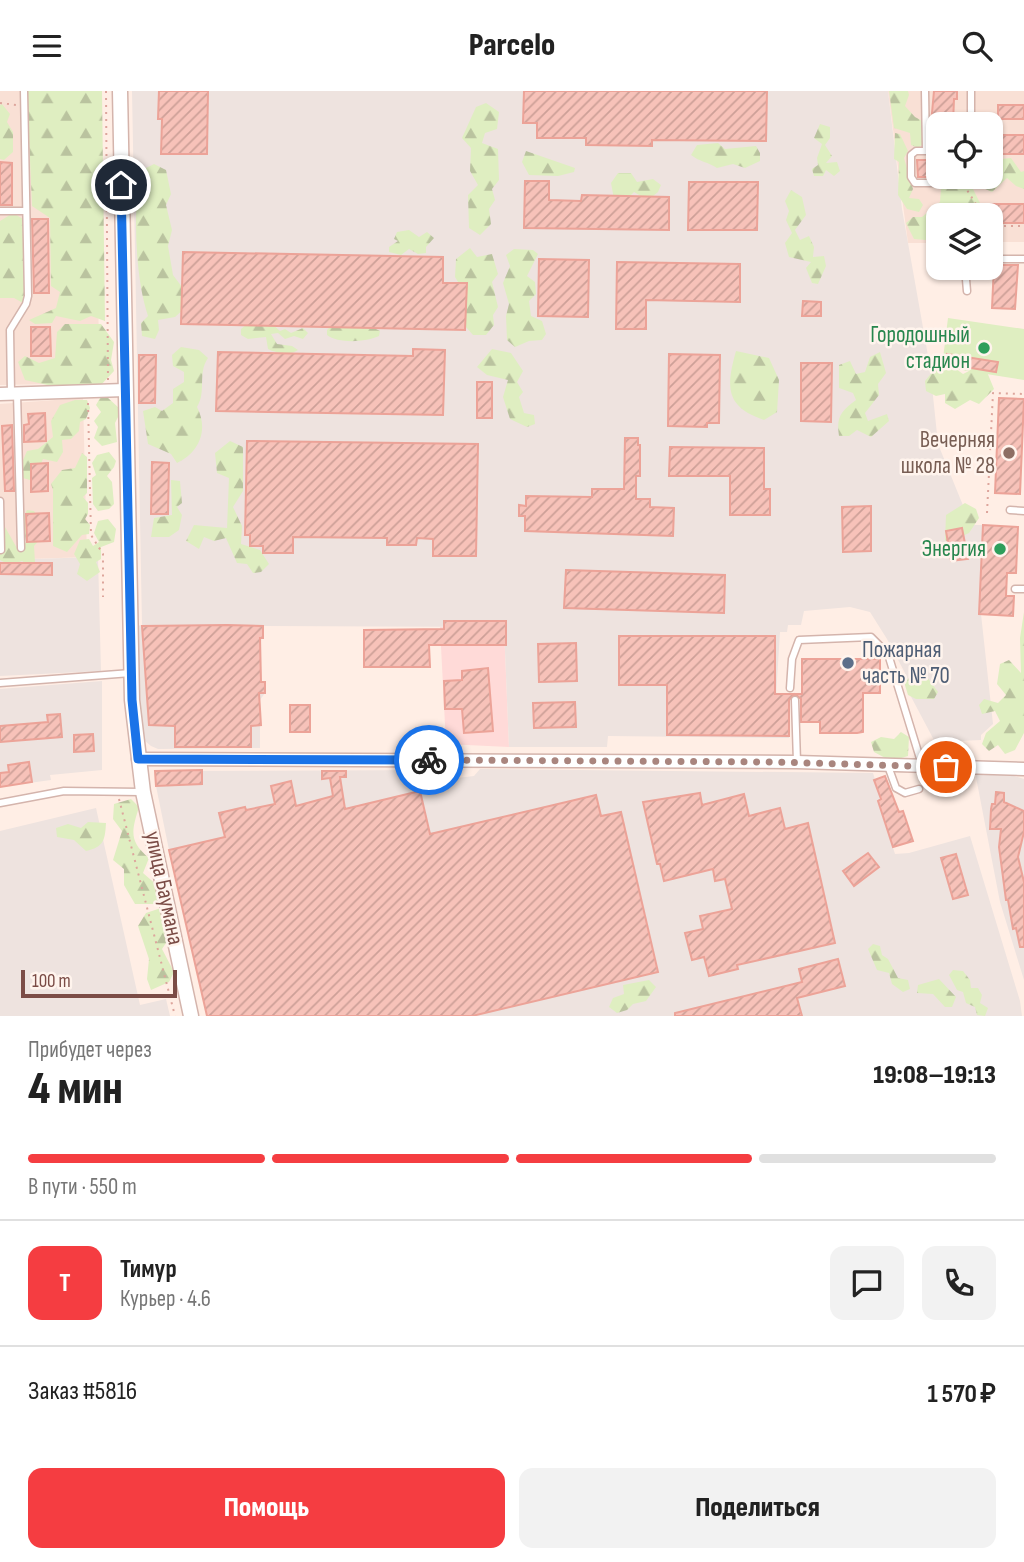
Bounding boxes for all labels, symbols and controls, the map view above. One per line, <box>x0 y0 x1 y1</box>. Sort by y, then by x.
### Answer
text: Parcelo <box>469 26 555 65</box>
icon: menu <box>28 27 66 65</box>
icon: search <box>958 27 996 65</box>
map controls <box>926 112 1003 280</box>
button: locate <box>926 112 1003 189</box>
pin <box>91 155 151 215</box>
icon: home <box>102 166 140 204</box>
button: layers <box>926 203 1003 280</box>
place label: Городошный стадион <box>870 321 970 375</box>
marker: Городошный стадион <box>976 340 992 356</box>
place label: Вечерняя школа № 28 <box>901 426 995 480</box>
marker: Вечерняя школа № 28 <box>1001 445 1017 461</box>
place label: Энергия <box>921 535 986 563</box>
marker: Энергия <box>992 541 1008 557</box>
place label: Пожарная часть № 70 <box>862 636 950 690</box>
marker: Пожарная часть № 70 <box>840 655 856 671</box>
courier <box>394 725 464 795</box>
pin <box>916 737 976 797</box>
icon: bike <box>410 741 448 779</box>
icon: bag <box>927 748 965 786</box>
street label: улица Баумана <box>138 829 190 947</box>
scale bar <box>21 967 177 999</box>
text: 100 m <box>32 970 71 993</box>
text: Прибудет через <box>28 1036 152 1064</box>
text: 19:08–19:13 <box>873 1060 996 1091</box>
text: 4 мин <box>28 1062 123 1117</box>
text: В пути · 550 m <box>28 1173 137 1201</box>
button: chat <box>830 1246 904 1320</box>
button: phone <box>922 1246 996 1320</box>
text: Тимур <box>120 1254 177 1285</box>
text: Т <box>59 1268 71 1299</box>
text: Курьер · 4.6 <box>120 1285 211 1313</box>
text: Заказ #5816 <box>28 1376 137 1407</box>
text: 1 570 ₽ <box>928 1379 996 1410</box>
button: Помощь <box>28 1468 505 1548</box>
button: Поделиться <box>519 1468 996 1548</box>

